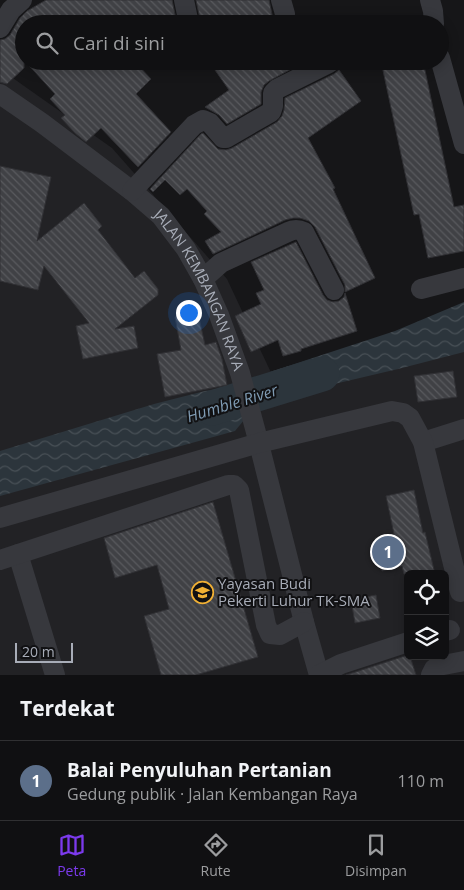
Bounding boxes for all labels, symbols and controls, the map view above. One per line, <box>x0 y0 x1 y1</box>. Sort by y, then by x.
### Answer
search box <box>15 15 449 70</box>
icon: search <box>33 29 61 57</box>
text: Cari di sini <box>73 30 165 56</box>
street label: JALAN KEMBANGAN RAYA <box>149 202 249 374</box>
your location <box>176 300 202 326</box>
water label: Humble River <box>184 378 281 427</box>
pin: 1 <box>372 533 404 571</box>
map controls <box>404 570 449 660</box>
button: locate <box>404 570 449 615</box>
place label: Yayasan Budi Pekerti Luhur TK-SMA <box>218 573 370 610</box>
school or university icon: Yayasan Budi Pekerti Luhur TK-SMA <box>190 581 214 605</box>
button: layers <box>404 615 449 660</box>
scale bar <box>15 640 72 663</box>
text: 20 m <box>22 642 55 661</box>
text: Terdekat <box>20 694 115 722</box>
text: Balai Penyuluhan Pertanian <box>67 757 332 783</box>
text: 1 <box>31 770 41 792</box>
text: 110 m <box>398 770 444 792</box>
text: Gedung publik · Jalan Kembangan Raya <box>67 783 358 805</box>
tab: Peta <box>57 831 86 880</box>
tab: Rute <box>201 831 231 880</box>
tab: Disimpan <box>345 831 407 880</box>

